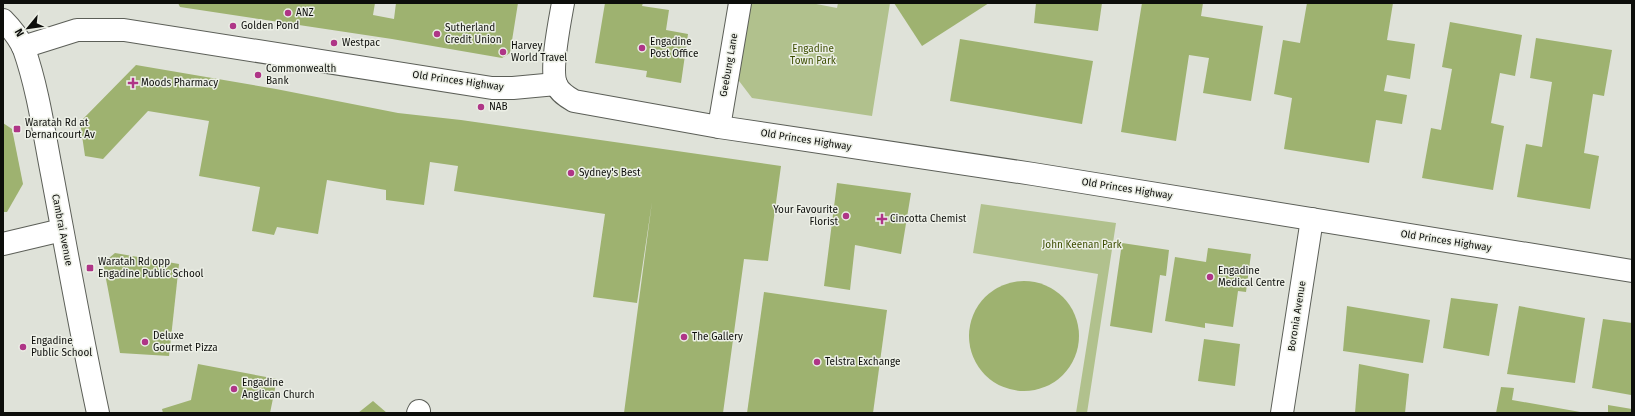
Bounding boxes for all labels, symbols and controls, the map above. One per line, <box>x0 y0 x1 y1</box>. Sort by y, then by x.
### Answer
place label: ANZ <box>296 7 314 19</box>
north arrow <box>8 8 48 48</box>
marker: ANZ <box>283 8 293 18</box>
place label: Golden Pond <box>241 20 299 32</box>
marker: Golden Pond <box>228 21 238 31</box>
place label: Sutherland Credit Union <box>445 22 502 46</box>
text: N <box>12 26 27 39</box>
marker: Sutherland Credit Union <box>432 29 442 39</box>
street label: Geebung Lane <box>718 32 740 98</box>
place label: Engadine Post Office <box>650 36 698 60</box>
place label: Westpac <box>342 37 380 49</box>
marker: Westpac <box>329 38 339 48</box>
place label: Harvey World Travel <box>511 40 567 64</box>
marker: Engadine Post Office <box>637 43 647 53</box>
park label: Engadine Town Park <box>790 43 837 67</box>
marker: Harvey World Travel <box>498 47 508 57</box>
place label: Commonwealth Bank <box>266 63 336 87</box>
street label: Old Princes Highway <box>412 69 504 93</box>
marker: Commonwealth Bank <box>253 70 263 80</box>
place label: Moods Pharmacy <box>141 77 218 89</box>
marker: Moods Pharmacy <box>128 78 138 88</box>
place label: NAB <box>489 101 508 113</box>
marker: NAB <box>476 102 486 112</box>
place label: Waratah Rd at Dernancourt Av <box>25 117 95 141</box>
marker: Waratah Rd at Dernancourt Av <box>12 124 22 134</box>
street label: Old Princes Highway <box>760 127 852 153</box>
place label: Sydney's Best <box>579 167 641 179</box>
marker: Sydney's Best <box>566 168 576 178</box>
street label: Old Princes Highway <box>1081 176 1173 202</box>
street label: Cambrai Avenue <box>49 193 75 267</box>
place label: Your Favourite Florist <box>773 204 838 228</box>
marker: Your Favourite Florist <box>841 211 851 221</box>
place label: Cincotta Chemist <box>890 213 967 225</box>
marker: Cincotta Chemist <box>877 214 887 224</box>
street label: Old Princes Highway <box>1400 228 1492 254</box>
park label: John Keenan Park <box>1042 239 1123 251</box>
place label: Waratah Rd opp Engadine Public School <box>98 256 204 280</box>
marker: Waratah Rd opp Engadine Public School <box>85 263 95 273</box>
place label: Engadine Medical Centre <box>1218 265 1285 289</box>
marker: Engadine Medical Centre <box>1205 272 1215 282</box>
street label: Boronia Avenue <box>1285 280 1309 352</box>
place label: Deluxe Gourmet Pizza <box>153 330 218 354</box>
place label: The Gallery <box>692 331 743 343</box>
marker: The Gallery <box>679 332 689 342</box>
place label: Engadine Public School <box>31 335 92 359</box>
marker: Deluxe Gourmet Pizza <box>140 337 150 347</box>
marker: Engadine Public School <box>18 342 28 352</box>
place label: Telstra Exchange <box>825 356 900 368</box>
marker: Telstra Exchange <box>812 357 822 367</box>
place label: Engadine Anglican Church <box>242 377 315 401</box>
marker: Engadine Anglican Church <box>229 384 239 394</box>

